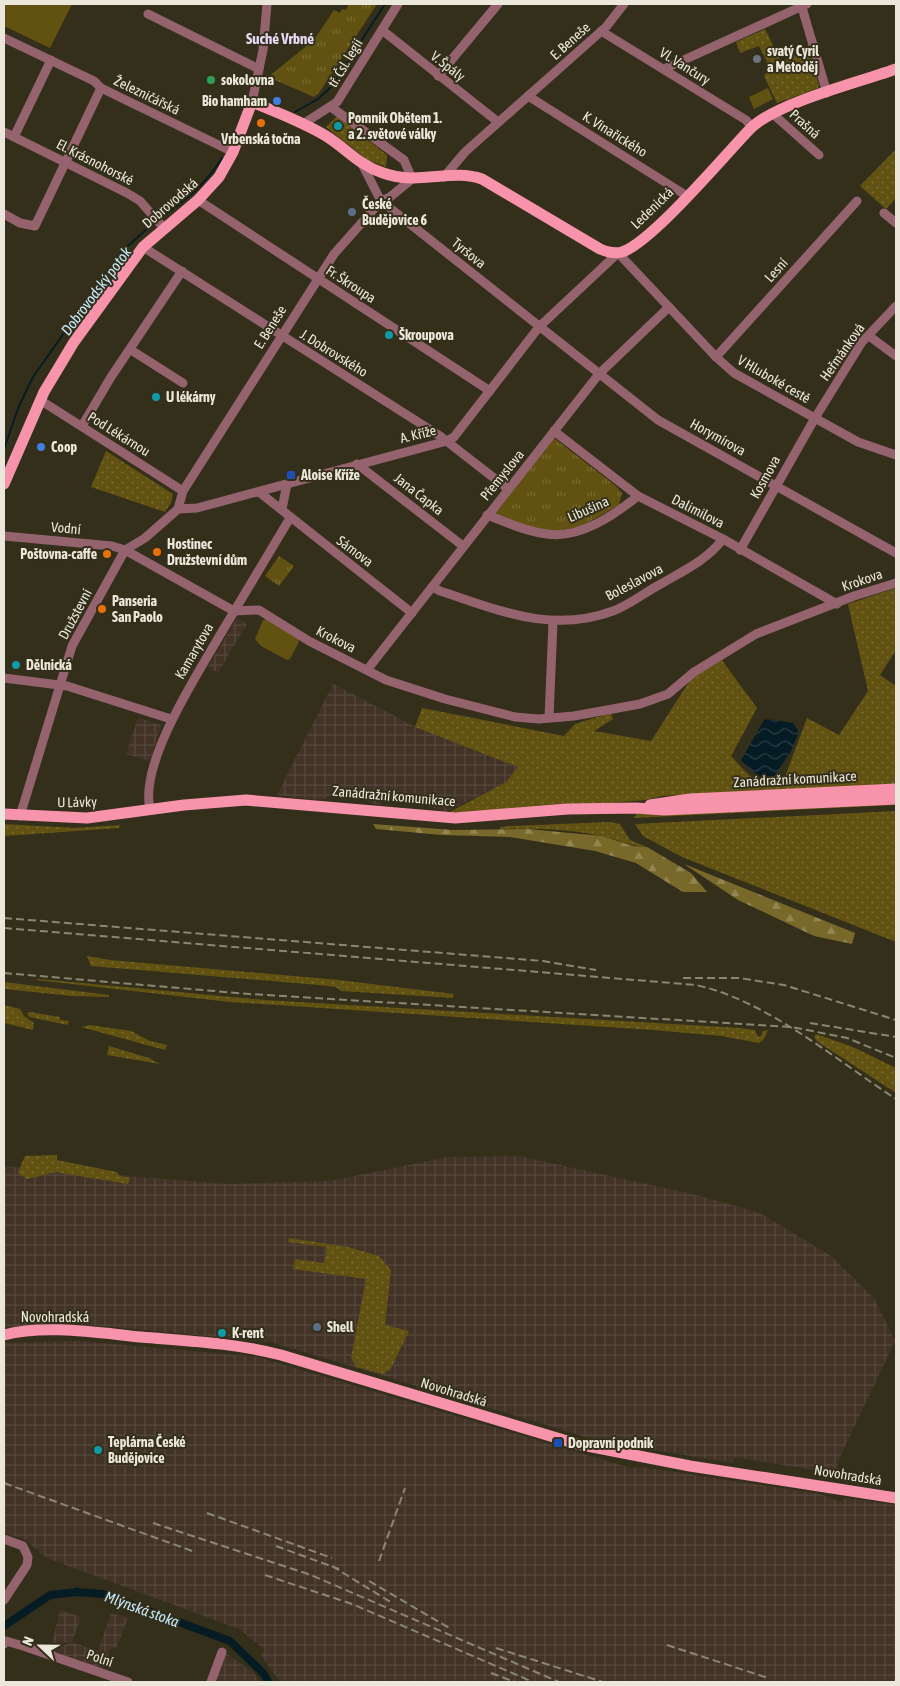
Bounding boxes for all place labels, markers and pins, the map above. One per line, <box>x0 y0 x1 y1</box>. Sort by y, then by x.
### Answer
place label: svatý Cyril a Metoděj <box>767 43 819 75</box>
marker: svatý Cyril a Metoděj <box>751 53 763 65</box>
place label: sokolovna <box>221 72 275 88</box>
marker: sokolovna <box>205 74 217 86</box>
place label: Bio hamham <box>202 93 267 109</box>
marker: Bio hamham <box>271 95 283 107</box>
place label: Pomník Obětem 1. a 2. světové války <box>348 110 442 142</box>
marker: Vrbenská točna <box>255 117 267 129</box>
marker: Pomník Obětem 1. a 2. světové války <box>332 120 344 132</box>
place label: Vrbenská točna <box>220 131 301 147</box>
place label: České Budějovice 6 <box>362 195 427 228</box>
marker: České Budějovice 6 <box>346 206 358 218</box>
place label: Škroupova <box>399 327 454 343</box>
marker: Škroupova <box>383 329 395 341</box>
place label: U lékárny <box>166 389 216 405</box>
marker: U lékárny <box>150 391 162 403</box>
place label: Coop <box>51 439 77 455</box>
marker: Coop <box>35 441 47 453</box>
place label: Aloise Kříže <box>300 467 360 483</box>
marker: Aloise Kříže <box>285 469 297 481</box>
place label: Hostinec Družstevní dům <box>167 536 247 568</box>
place label: Poštovna-caffe <box>20 546 97 562</box>
marker: Hostinec Družstevní dům <box>151 546 163 558</box>
marker: Poštovna-caffe <box>101 548 113 560</box>
place label: Panseria San Paolo <box>112 593 163 625</box>
marker: Panseria San Paolo <box>96 603 108 615</box>
place label: Dělnická <box>26 657 72 673</box>
marker: Dělnická <box>10 659 22 671</box>
place label: Shell <box>327 1319 354 1335</box>
marker: Shell <box>311 1321 323 1333</box>
place label: K-rent <box>232 1325 264 1341</box>
marker: K-rent <box>216 1327 228 1339</box>
place label: Teplárna České Budějovice <box>108 1433 186 1466</box>
place label: Dopravní podnik <box>568 1435 654 1451</box>
marker: Dopravní podnik <box>552 1437 564 1449</box>
marker: Teplárna České Budějovice <box>92 1444 104 1456</box>

